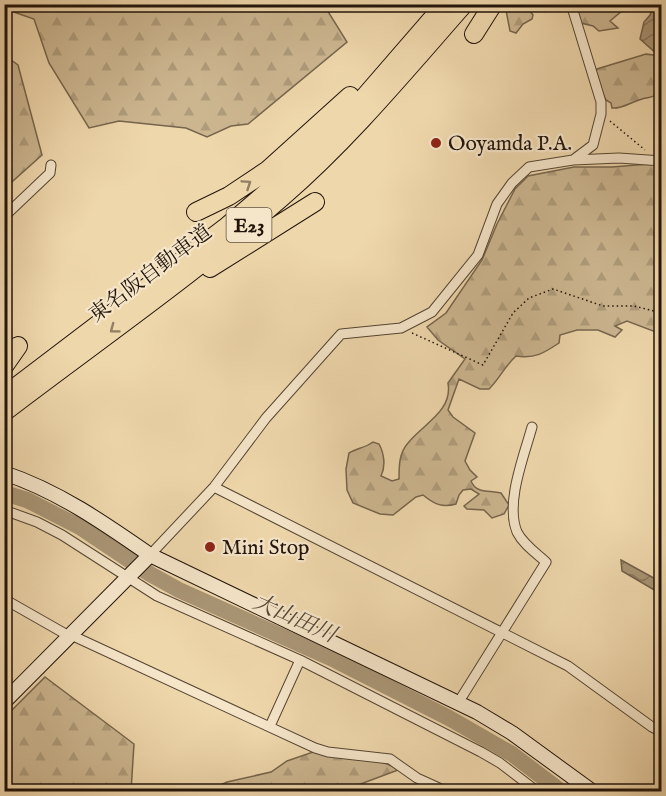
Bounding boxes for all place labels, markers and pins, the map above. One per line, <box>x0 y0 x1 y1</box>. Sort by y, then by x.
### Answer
place label: Ooyamda P.A. <box>448 131 572 158</box>
marker: Ooyamda P.A. <box>429 136 443 150</box>
place label: Mini Stop <box>222 535 309 562</box>
marker: Mini Stop <box>203 540 217 554</box>

